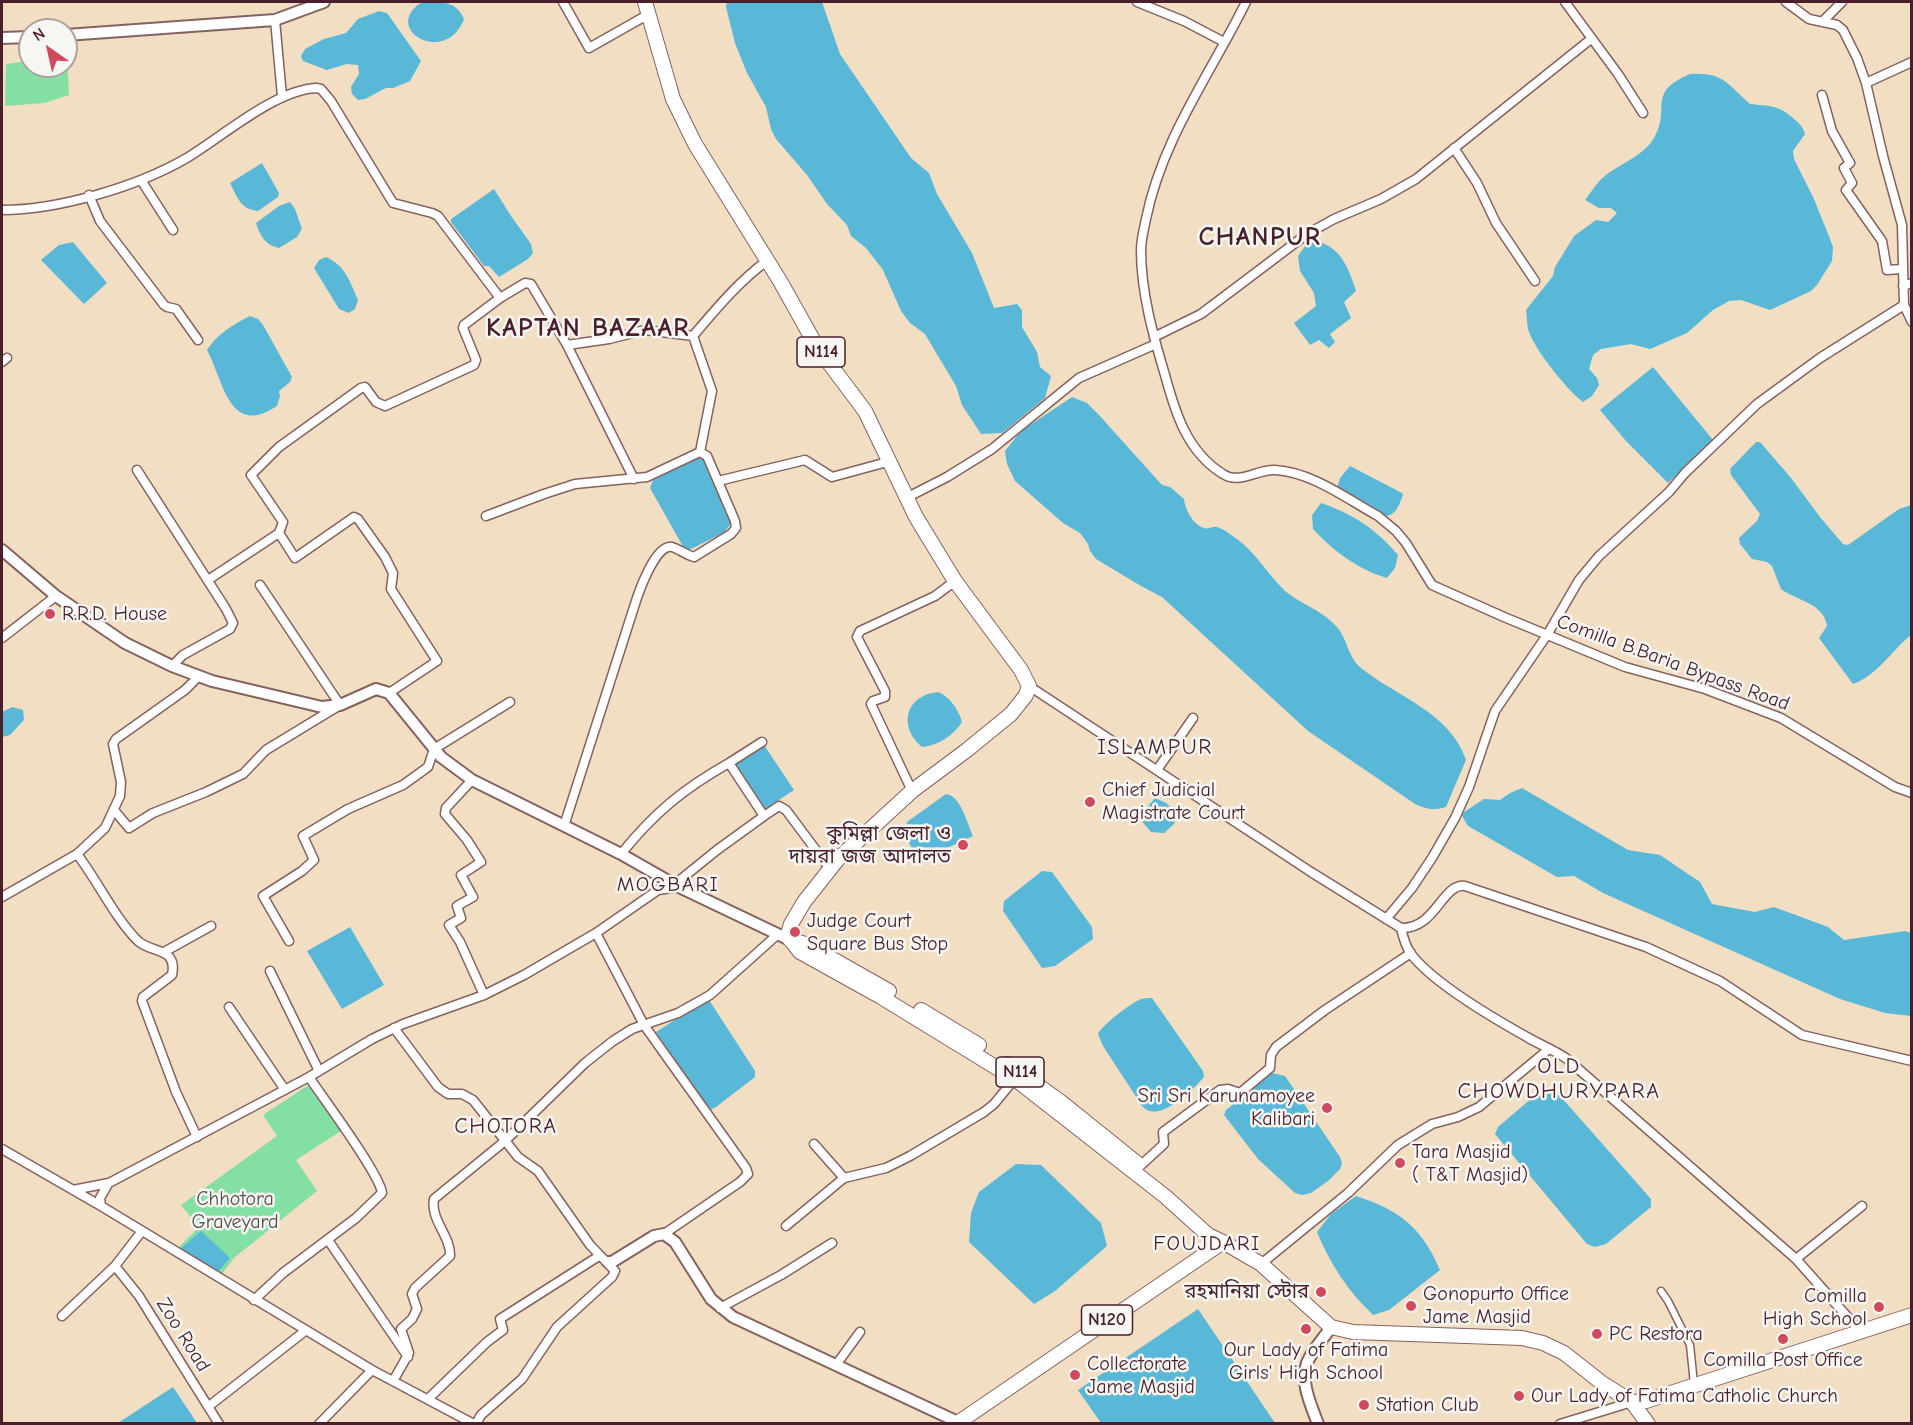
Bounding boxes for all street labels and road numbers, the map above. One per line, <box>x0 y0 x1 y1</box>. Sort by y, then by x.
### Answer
road number: N114 <box>797 337 845 367</box>
street label: Comilla B.Baria Bypass Road <box>1553 610 1793 716</box>
road number: N114 <box>996 1057 1044 1087</box>
street label: Zoo Road <box>151 1294 215 1376</box>
road number: N120 <box>1082 1305 1132 1335</box>

